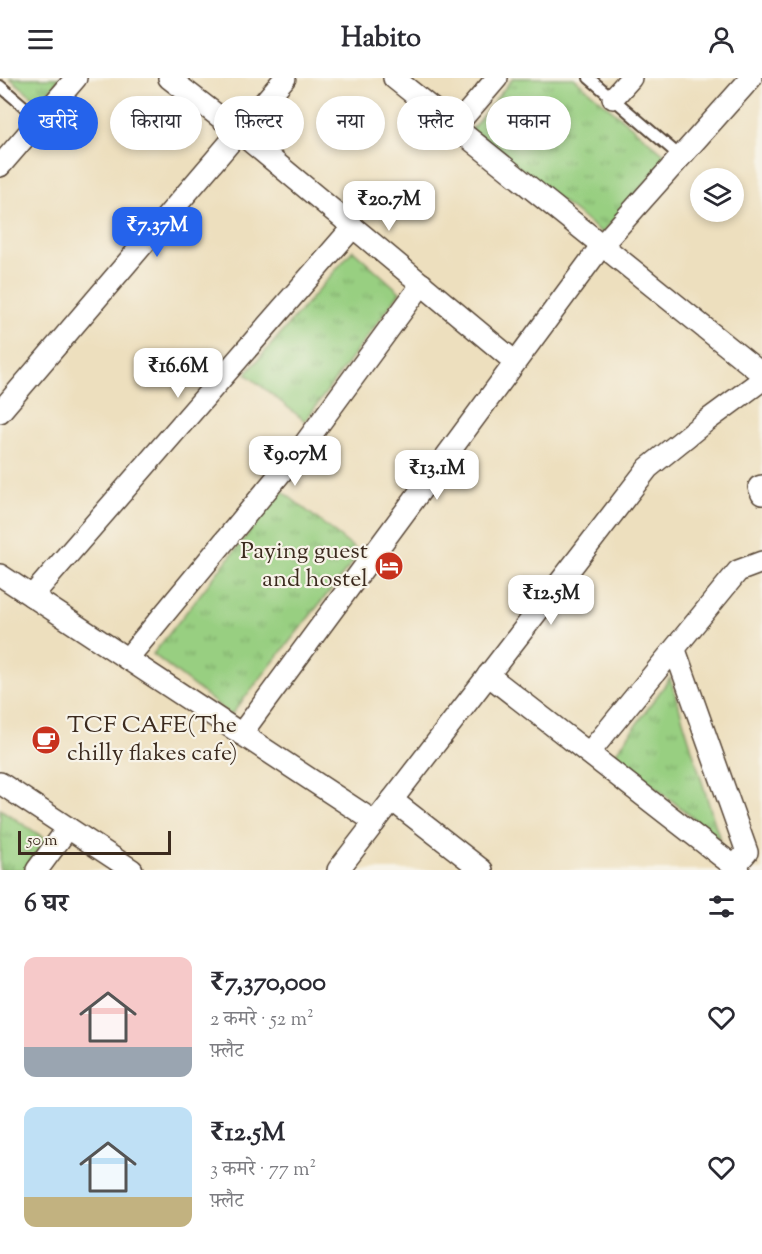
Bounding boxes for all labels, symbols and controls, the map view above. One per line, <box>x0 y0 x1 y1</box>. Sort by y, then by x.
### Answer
text: Habito <box>341 20 421 59</box>
icon: menu <box>24 23 57 56</box>
icon: person <box>705 23 738 56</box>
chip: खरीदें <box>18 96 98 150</box>
chip: किराया <box>110 96 202 150</box>
chip: फ़िल्टर <box>214 96 304 150</box>
chip: नया <box>316 96 385 150</box>
chip: फ़्लैट <box>397 96 474 150</box>
chip: मकान <box>486 96 571 150</box>
map controls <box>690 168 744 222</box>
button: layers <box>690 168 744 222</box>
pin: ₹20.7M <box>340 181 438 232</box>
text: ₹20.7M <box>357 186 421 215</box>
pin: ₹7.37M <box>108 207 206 258</box>
text: ₹7.37M <box>126 212 188 241</box>
pin: ₹16.6M <box>129 348 227 399</box>
text: ₹16.6M <box>148 353 208 382</box>
pin: ₹9.07M <box>246 436 344 487</box>
text: ₹9.07M <box>263 441 327 470</box>
pin: ₹13.1M <box>388 450 486 501</box>
text: ₹13.1M <box>409 455 465 484</box>
place label: Paying guest and hostel <box>240 535 368 597</box>
hotel icon: Paying guest and hostel <box>373 550 405 582</box>
pin: ₹12.5M <box>502 575 600 626</box>
text: ₹12.5M <box>522 580 580 609</box>
place label: TCF CAFE(The chilly flakes cafe) <box>67 709 238 771</box>
cafe icon: TCF CAFE(The chilly flakes cafe) <box>30 724 62 756</box>
scale bar <box>18 828 171 856</box>
text: 50 m <box>27 830 58 853</box>
text: 6 घर <box>24 886 68 923</box>
icon: filters <box>705 890 738 923</box>
text: ₹7,370,000 <box>210 965 326 1002</box>
icon: home <box>72 981 144 1053</box>
icon: heart <box>705 1001 738 1034</box>
text: 2 कमरे · 52 m² <box>210 1006 314 1035</box>
text: फ़्लैट <box>210 1038 243 1067</box>
text: ₹12.5M <box>210 1115 285 1152</box>
icon: home <box>72 1131 144 1203</box>
icon: heart <box>705 1151 738 1184</box>
text: 3 कमरे · 77 m² <box>210 1156 316 1185</box>
text: फ़्लैट <box>210 1188 243 1217</box>

